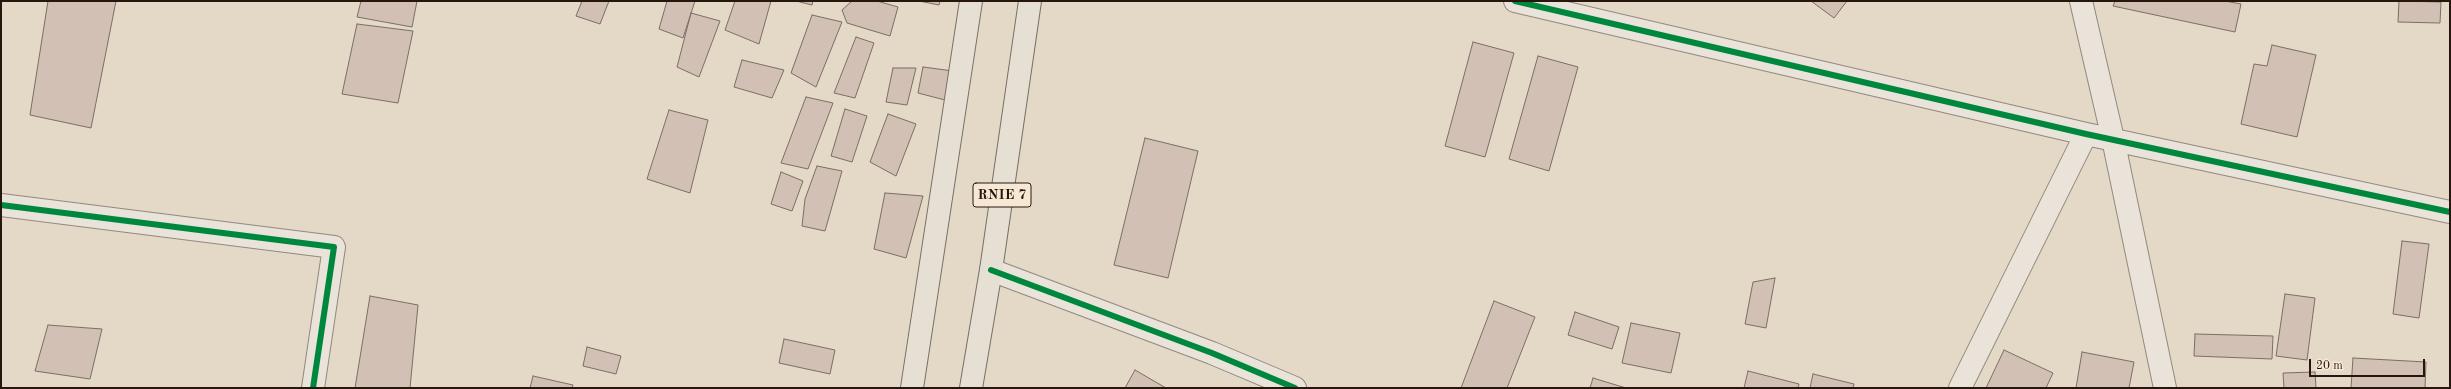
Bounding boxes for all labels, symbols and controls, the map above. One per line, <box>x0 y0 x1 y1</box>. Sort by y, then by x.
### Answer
road number: RNIE 7 <box>973 183 1031 207</box>
scale bar <box>2311 351 2427 377</box>
text: 20 m <box>2316 360 2343 372</box>

